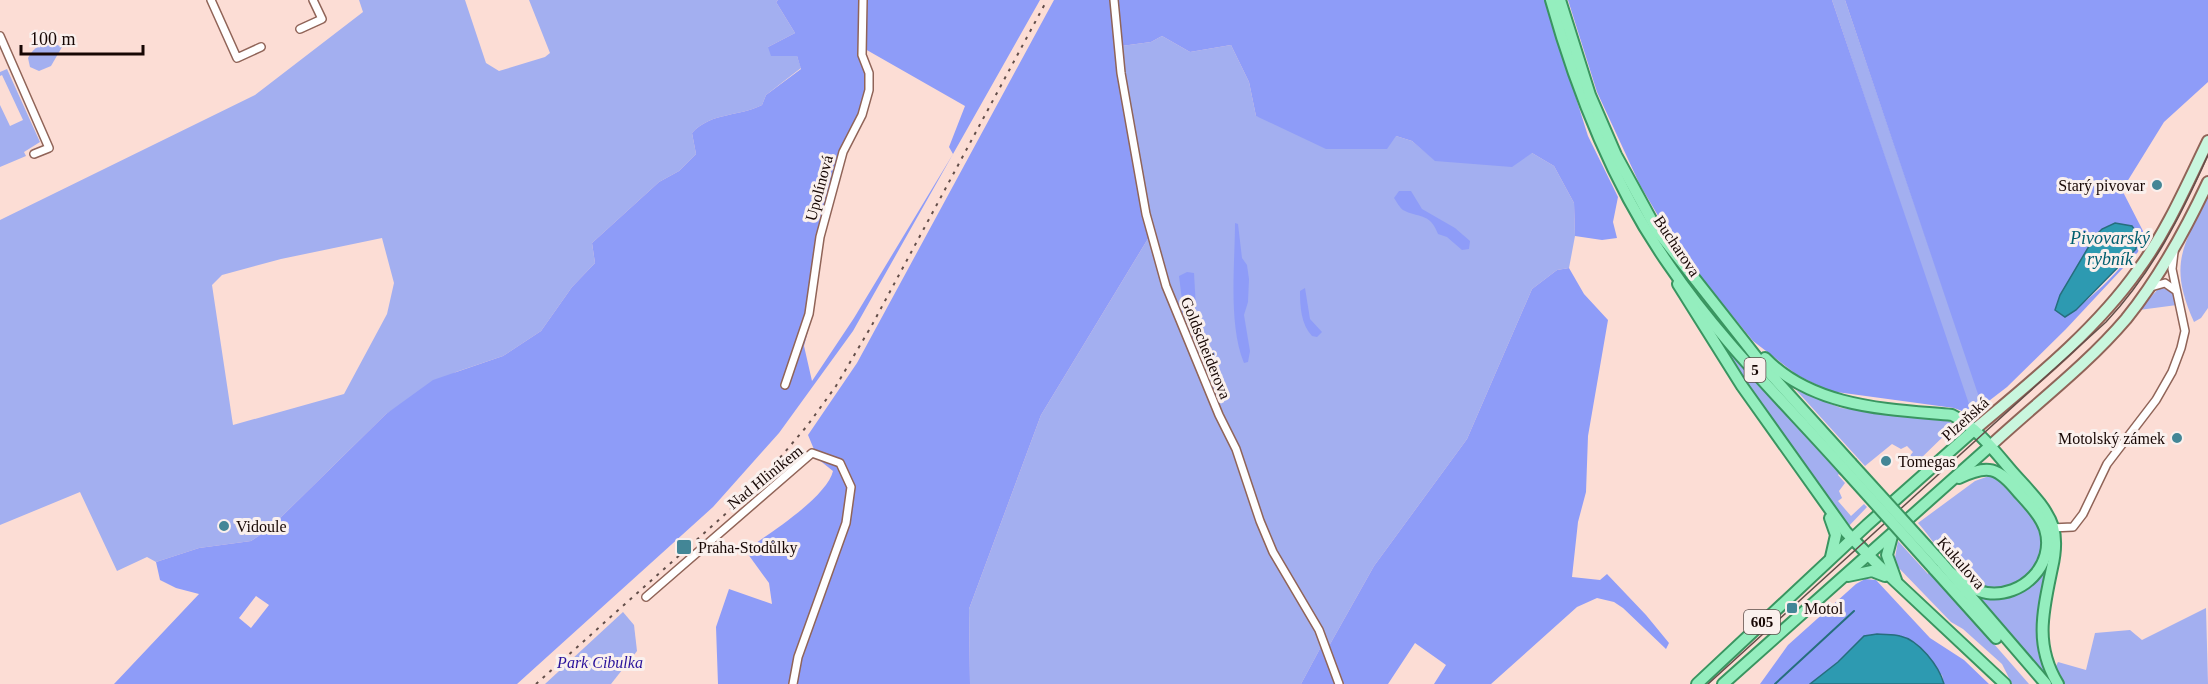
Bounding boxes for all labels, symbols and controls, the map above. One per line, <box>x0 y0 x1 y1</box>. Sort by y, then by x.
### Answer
scale bar <box>21 18 142 56</box>
text: 100 m <box>30 29 76 49</box>
street label: Upolínová <box>802 153 837 223</box>
place label: Starý pivovar <box>2058 177 2146 195</box>
marker: Starý pivovar <box>2150 178 2164 192</box>
street label: Bucharova <box>1651 213 1703 279</box>
water label: Pivovarský rybník <box>2069 228 2150 269</box>
street label: Goldscheiderova <box>1178 295 1234 401</box>
road number: 5 <box>1744 358 1766 382</box>
street label: Plzeňská <box>1938 394 1992 444</box>
place label: Motolský zámek <box>2058 430 2165 448</box>
marker: Motolský zámek <box>2170 431 2184 445</box>
street label: Nad Hliníkem <box>724 441 806 512</box>
place label: Tomegas <box>1898 453 1956 471</box>
marker: Tomegas <box>1879 454 1893 468</box>
place label: Vidoule <box>236 518 287 535</box>
marker: Vidoule <box>217 519 231 533</box>
street label: Kukulova <box>1934 534 1988 592</box>
marker: Praha-Stodůlky <box>675 538 693 556</box>
place label: Praha-Stodůlky <box>698 539 798 557</box>
place label: Motol <box>1804 600 1844 617</box>
marker: Motol <box>1785 601 1799 615</box>
road number: 605 <box>1744 610 1780 634</box>
park label: Park Cibulka <box>556 654 643 671</box>

